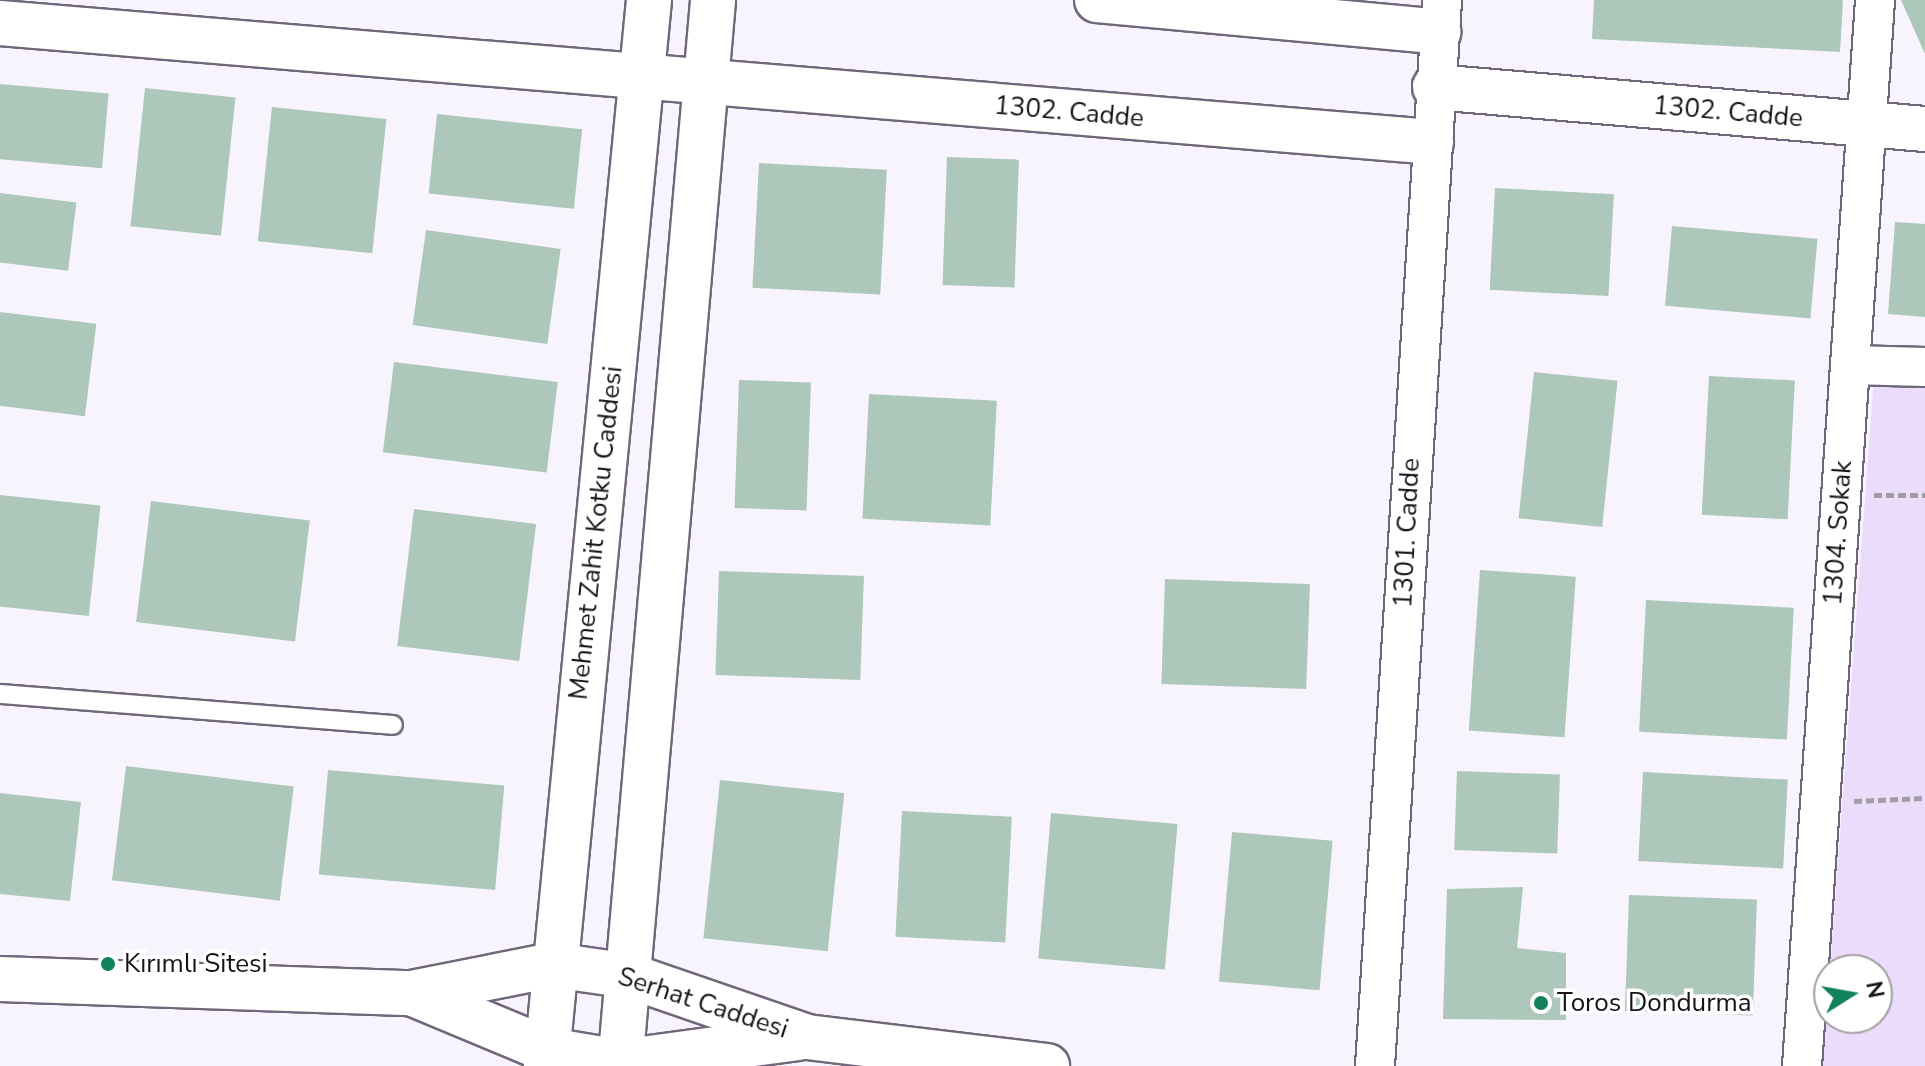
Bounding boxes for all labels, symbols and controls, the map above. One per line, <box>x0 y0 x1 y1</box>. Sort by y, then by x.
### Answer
street label: 1302. Cadde <box>993 90 1145 134</box>
street label: 1302. Cadde <box>1652 90 1804 134</box>
street label: Mehmet Zahit Kotku Caddesi <box>563 365 629 701</box>
street label: 1301. Cadde <box>1387 457 1427 609</box>
street label: 1304. Sokak <box>1817 460 1859 606</box>
place label: Kırımlı Sitesi <box>124 948 268 980</box>
north arrow <box>1813 954 1893 1034</box>
marker: Kırımlı Sitesi <box>99 955 117 973</box>
street label: Serhat Caddesi <box>614 961 792 1045</box>
text: N <box>1858 979 1891 1001</box>
place label: Toros Dondurma <box>1557 987 1752 1019</box>
marker: Toros Dondurma <box>1532 994 1550 1012</box>

